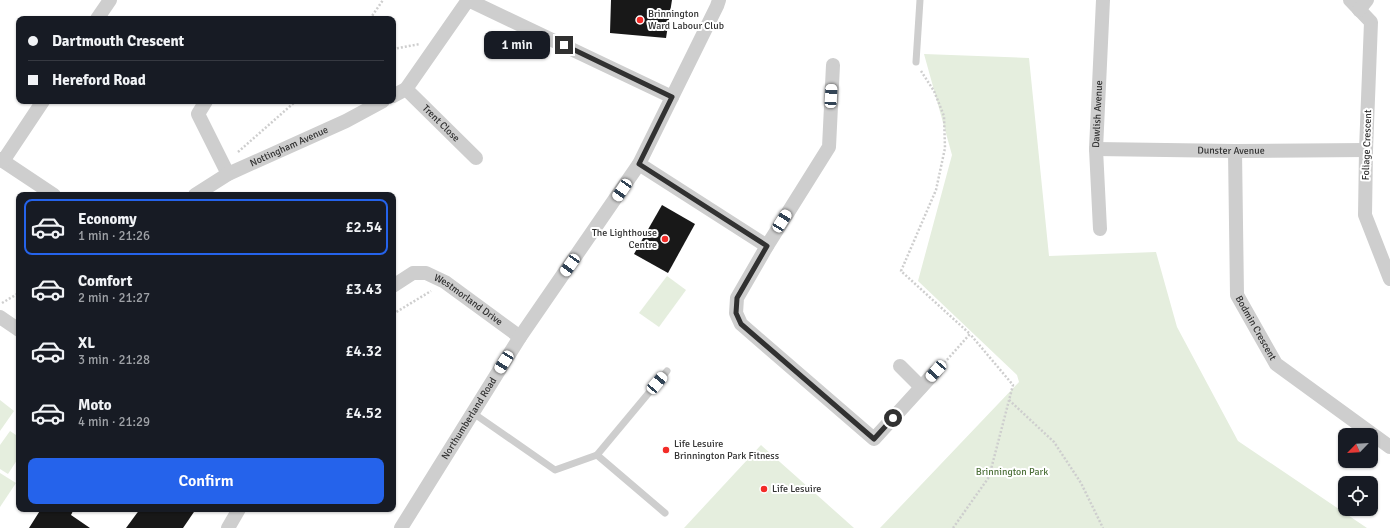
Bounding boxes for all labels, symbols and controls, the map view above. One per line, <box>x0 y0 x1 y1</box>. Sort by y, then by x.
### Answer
place label: Brinnington Ward Labour Club <box>648 8 724 32</box>
marker: Brinnington Ward Labour Club <box>635 15 645 25</box>
callout: 1 min <box>484 31 550 59</box>
text: Dartmouth Crescent <box>52 32 184 50</box>
route end <box>555 36 573 54</box>
text: 1 min <box>501 37 533 53</box>
text: Hereford Road <box>52 71 146 89</box>
street label: Dawlish Avenue <box>1090 80 1105 148</box>
car <box>824 84 838 108</box>
street label: Trent Close <box>420 102 462 144</box>
street label: Foliage Crescent <box>1360 109 1374 181</box>
street label: Nottingham Avenue <box>248 124 330 169</box>
street label: Dunster Avenue <box>1197 144 1265 157</box>
car <box>610 177 634 203</box>
car <box>771 208 793 234</box>
icon: car <box>30 209 66 245</box>
text: Economy <box>78 210 137 228</box>
text: £2.54 <box>345 218 382 236</box>
place label: The Lighthouse Centre <box>592 227 657 251</box>
text: 1 min · 21:26 <box>78 228 150 244</box>
marker: The Lighthouse Centre <box>660 234 670 244</box>
car <box>558 252 582 278</box>
icon: car <box>30 271 66 307</box>
text: Comfort <box>78 272 132 290</box>
street label: Westmorland Drive <box>432 272 505 328</box>
text: £3.43 <box>345 280 382 298</box>
text: 2 min · 21:27 <box>78 290 150 306</box>
street label: Bodmin Crescent <box>1233 294 1279 363</box>
icon: car <box>30 333 66 369</box>
text: XL <box>78 334 95 352</box>
text: £4.32 <box>345 342 382 360</box>
car <box>493 349 515 375</box>
text: 3 min · 21:28 <box>78 352 150 368</box>
car <box>924 358 948 384</box>
car <box>645 370 669 396</box>
street label: Northumberland Road <box>439 375 499 462</box>
icon: car <box>30 395 66 431</box>
text: Moto <box>78 396 112 414</box>
text: £4.52 <box>345 404 382 422</box>
route start <box>884 409 902 427</box>
text: 4 min · 21:29 <box>78 414 150 430</box>
north arrow <box>1338 428 1378 468</box>
map controls <box>1338 428 1378 516</box>
place label: Life Lesuire Brinnington Park Fitness <box>674 438 780 462</box>
marker: Life Lesuire Brinnington Park Fitness <box>661 445 671 455</box>
button: Confirm <box>28 458 384 504</box>
park label: Brinnington Park <box>976 466 1048 478</box>
button: locate <box>1338 476 1378 516</box>
place label: Life Lesuire <box>772 483 821 495</box>
marker: Life Lesuire <box>759 484 769 494</box>

